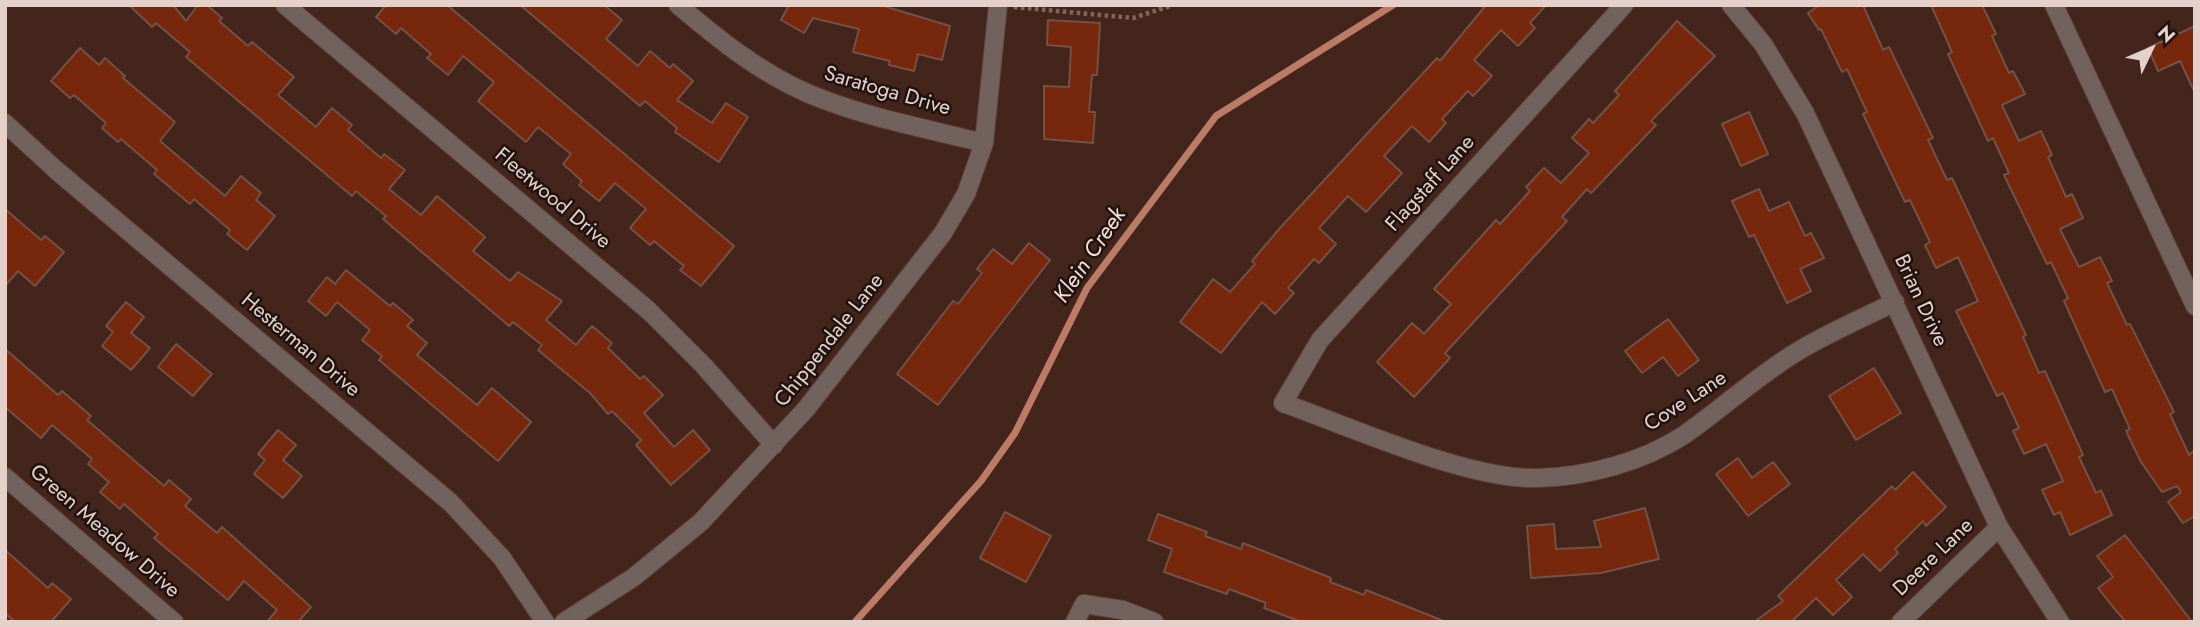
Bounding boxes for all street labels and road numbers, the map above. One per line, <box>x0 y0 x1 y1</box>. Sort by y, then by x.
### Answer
street label: Saratoga Drive <box>821 62 953 122</box>
street label: Flagstaff Lane <box>1381 131 1481 237</box>
street label: Fleetwood Drive <box>489 143 615 255</box>
street label: Brian Drive <box>1888 251 1952 351</box>
street label: Chippendale Lane <box>770 269 890 413</box>
street label: Hesterman Drive <box>235 289 365 403</box>
street label: Cove Lane <box>1640 366 1732 438</box>
street label: Green Meadow Drive <box>24 460 184 604</box>
street label: Deere Lane <box>1889 514 1979 602</box>

